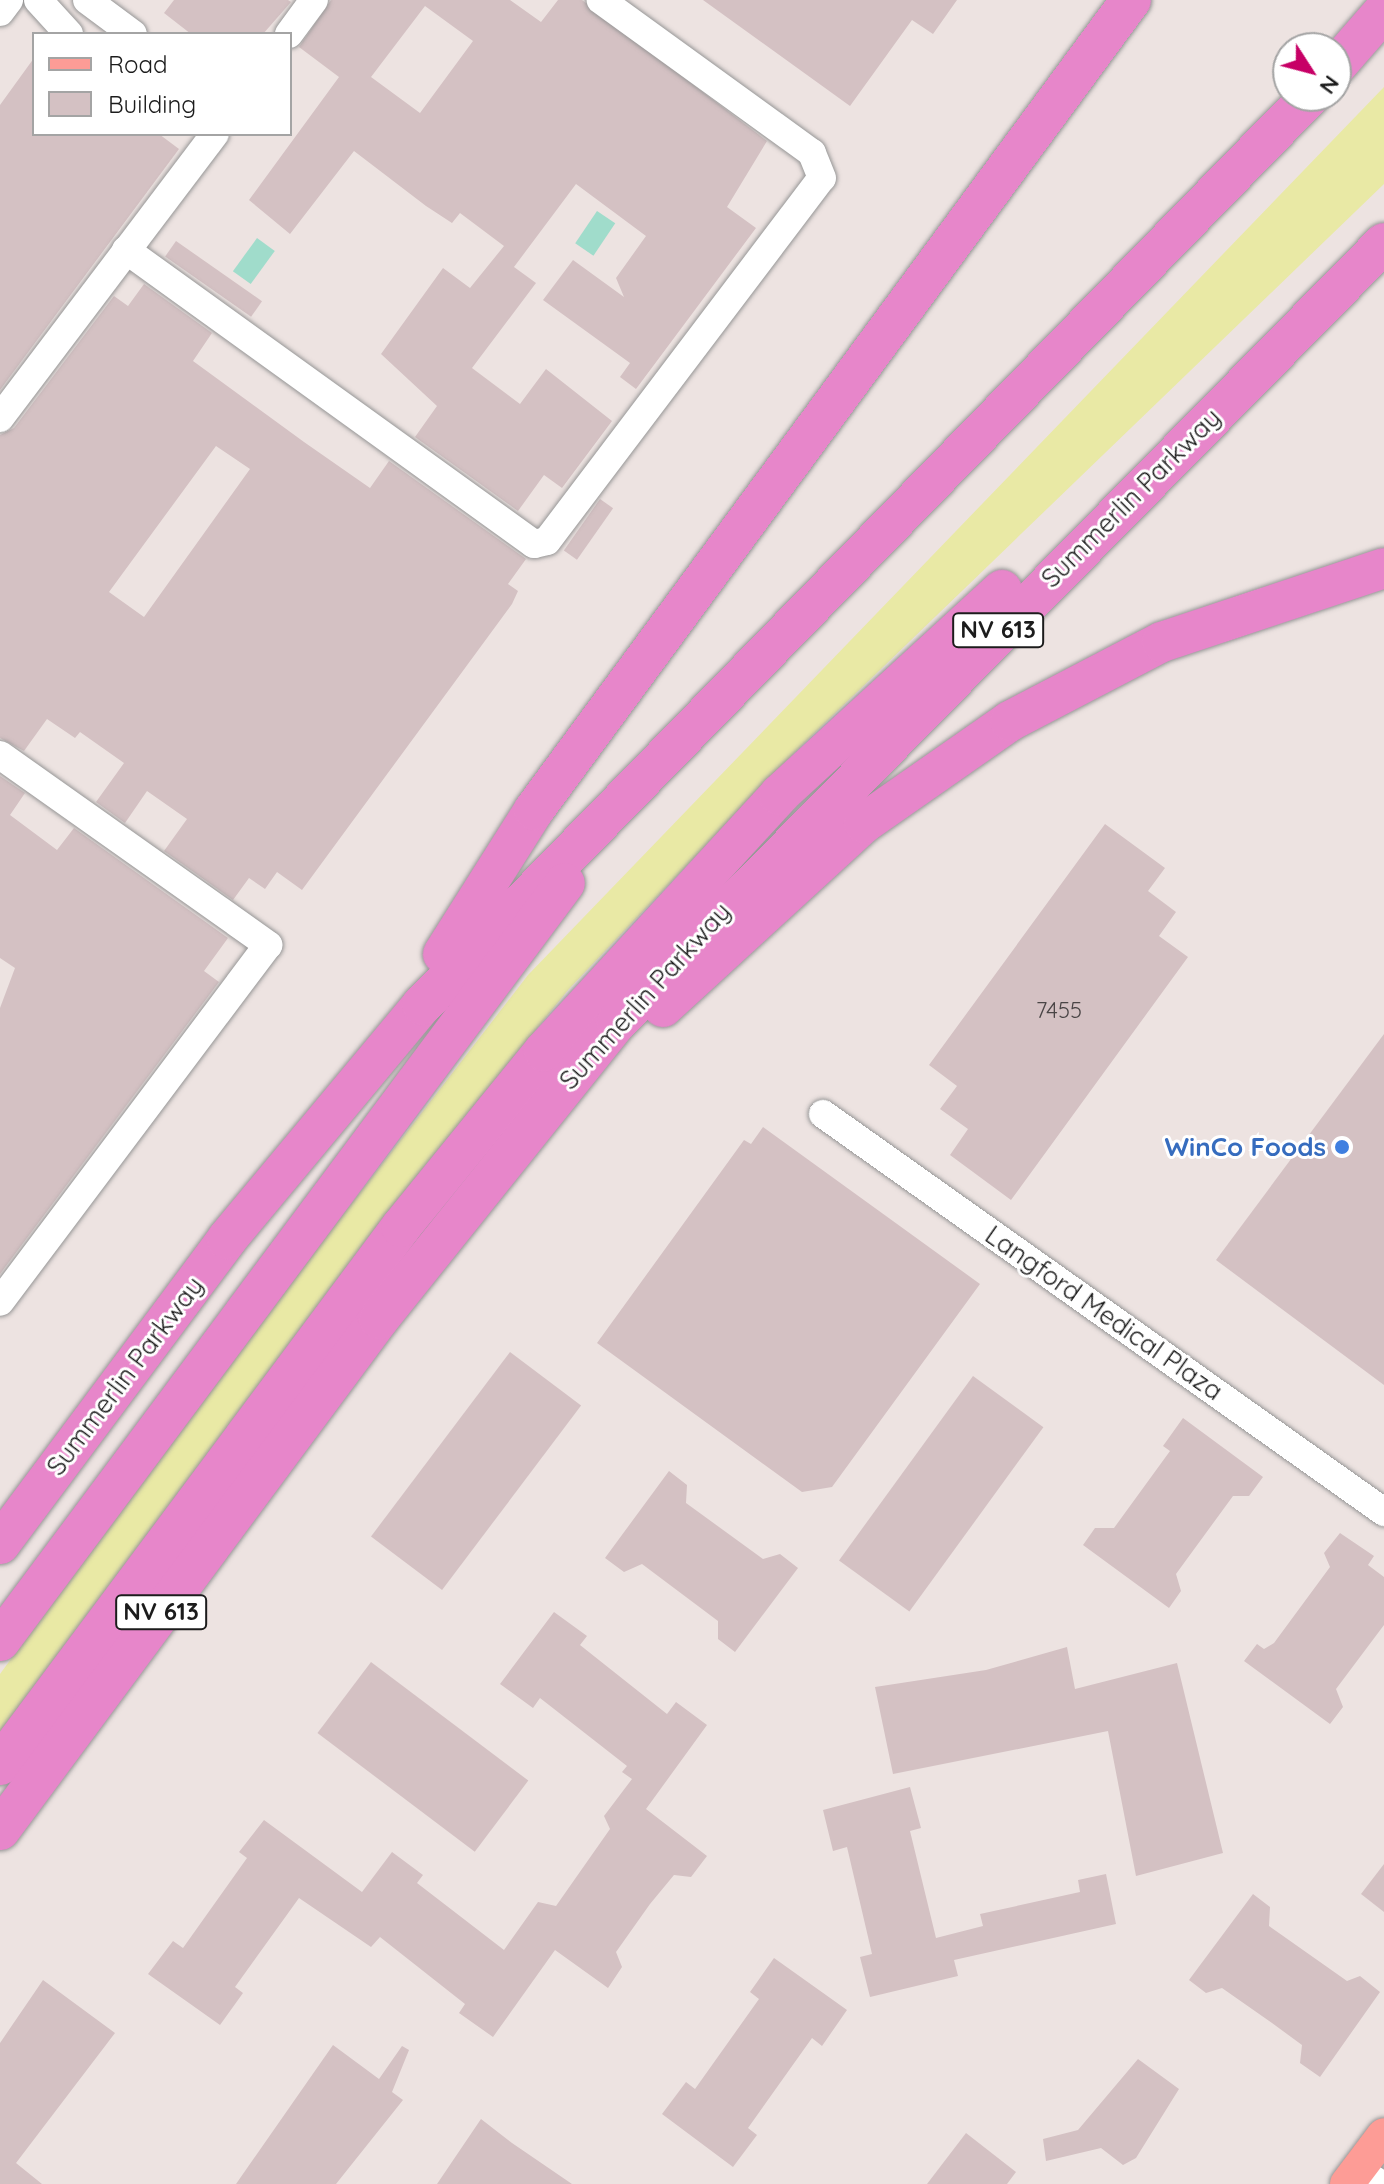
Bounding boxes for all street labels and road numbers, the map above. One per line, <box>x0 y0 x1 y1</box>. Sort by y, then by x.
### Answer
street label: Summerlin Parkway <box>1035 402 1227 594</box>
road number: NV 613 <box>952 610 1044 650</box>
street label: Summerlin Parkway <box>553 896 737 1096</box>
street label: Langford Medical Plaza <box>979 1219 1229 1407</box>
street label: Summerlin Parkway <box>40 1271 210 1481</box>
road number: NV 613 <box>115 1592 207 1632</box>

